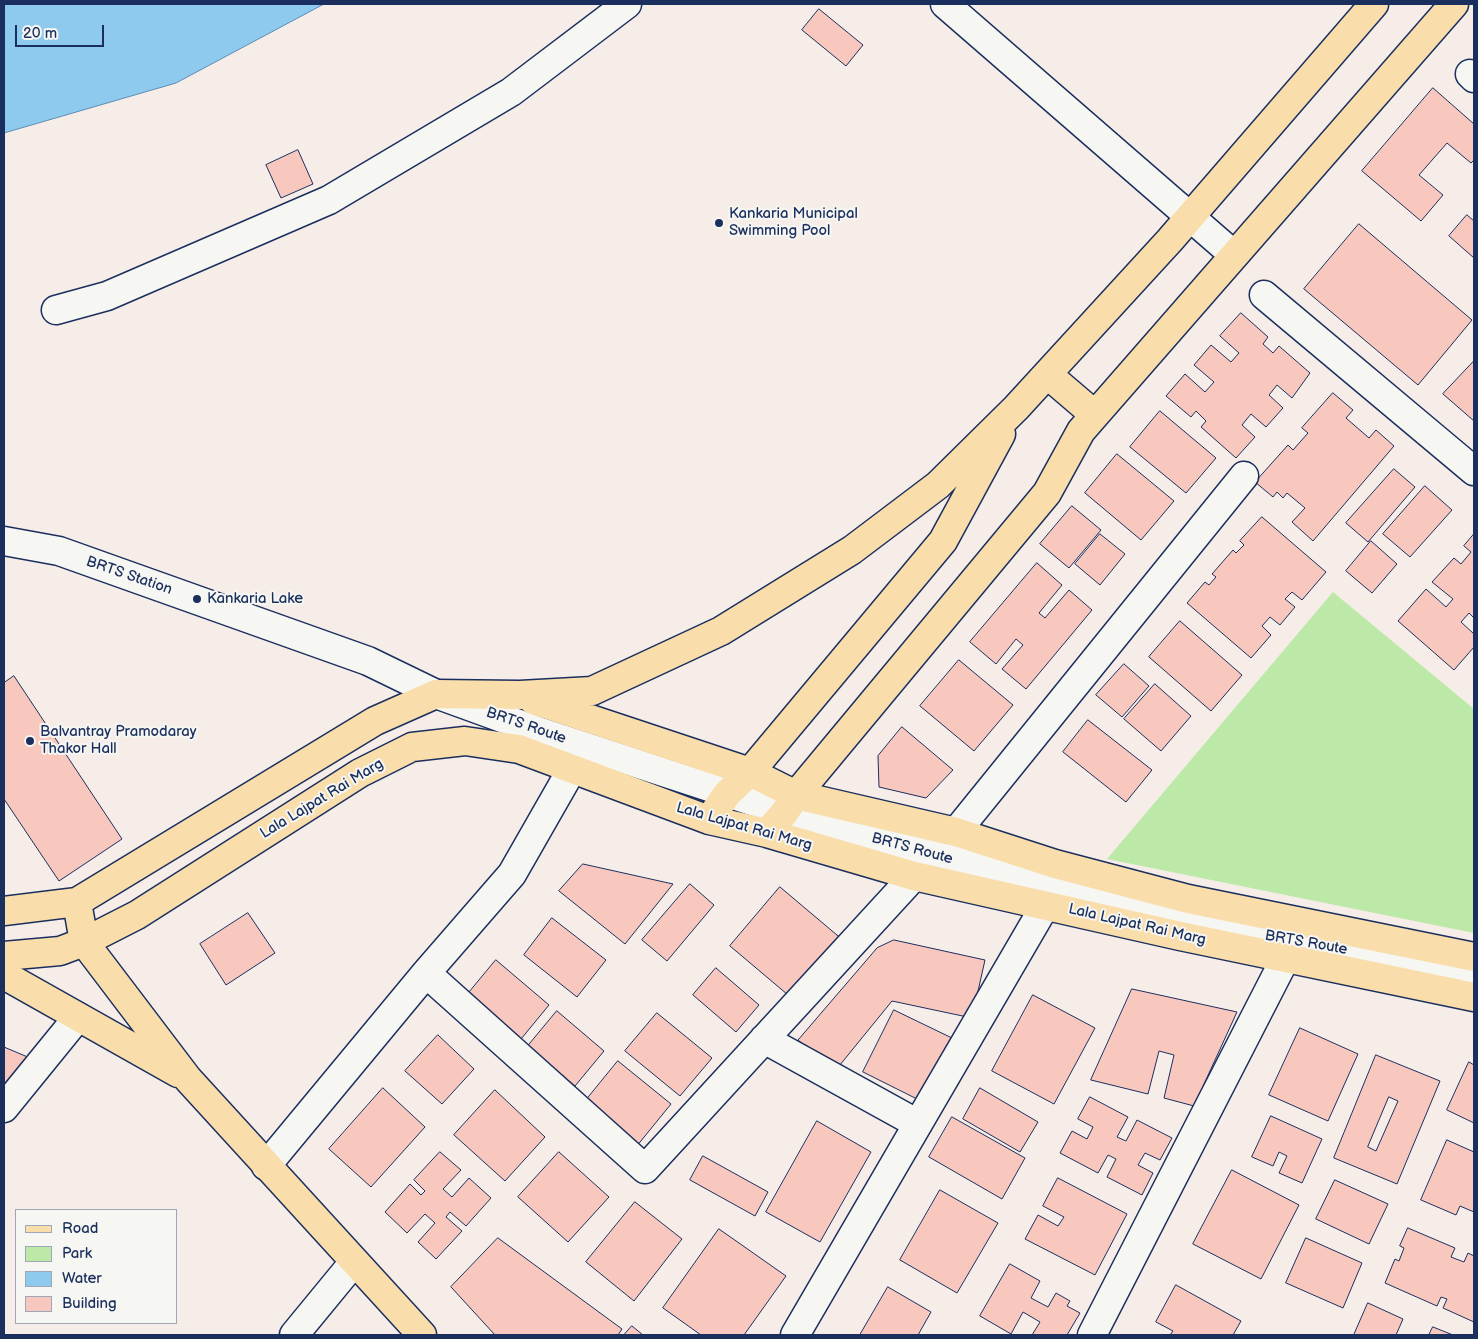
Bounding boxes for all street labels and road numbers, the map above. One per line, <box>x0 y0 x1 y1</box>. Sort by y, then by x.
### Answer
street label: BRTS Station <box>84 553 174 599</box>
street label: BRTS Route <box>484 704 568 748</box>
street label: Lala Lajpat Rai Marg <box>257 755 387 843</box>
street label: Lala Lajpat Rai Marg <box>674 799 814 855</box>
street label: BRTS Route <box>869 829 955 869</box>
street label: Lala Lajpat Rai Marg <box>1067 900 1207 950</box>
street label: BRTS Route <box>1263 927 1349 959</box>

